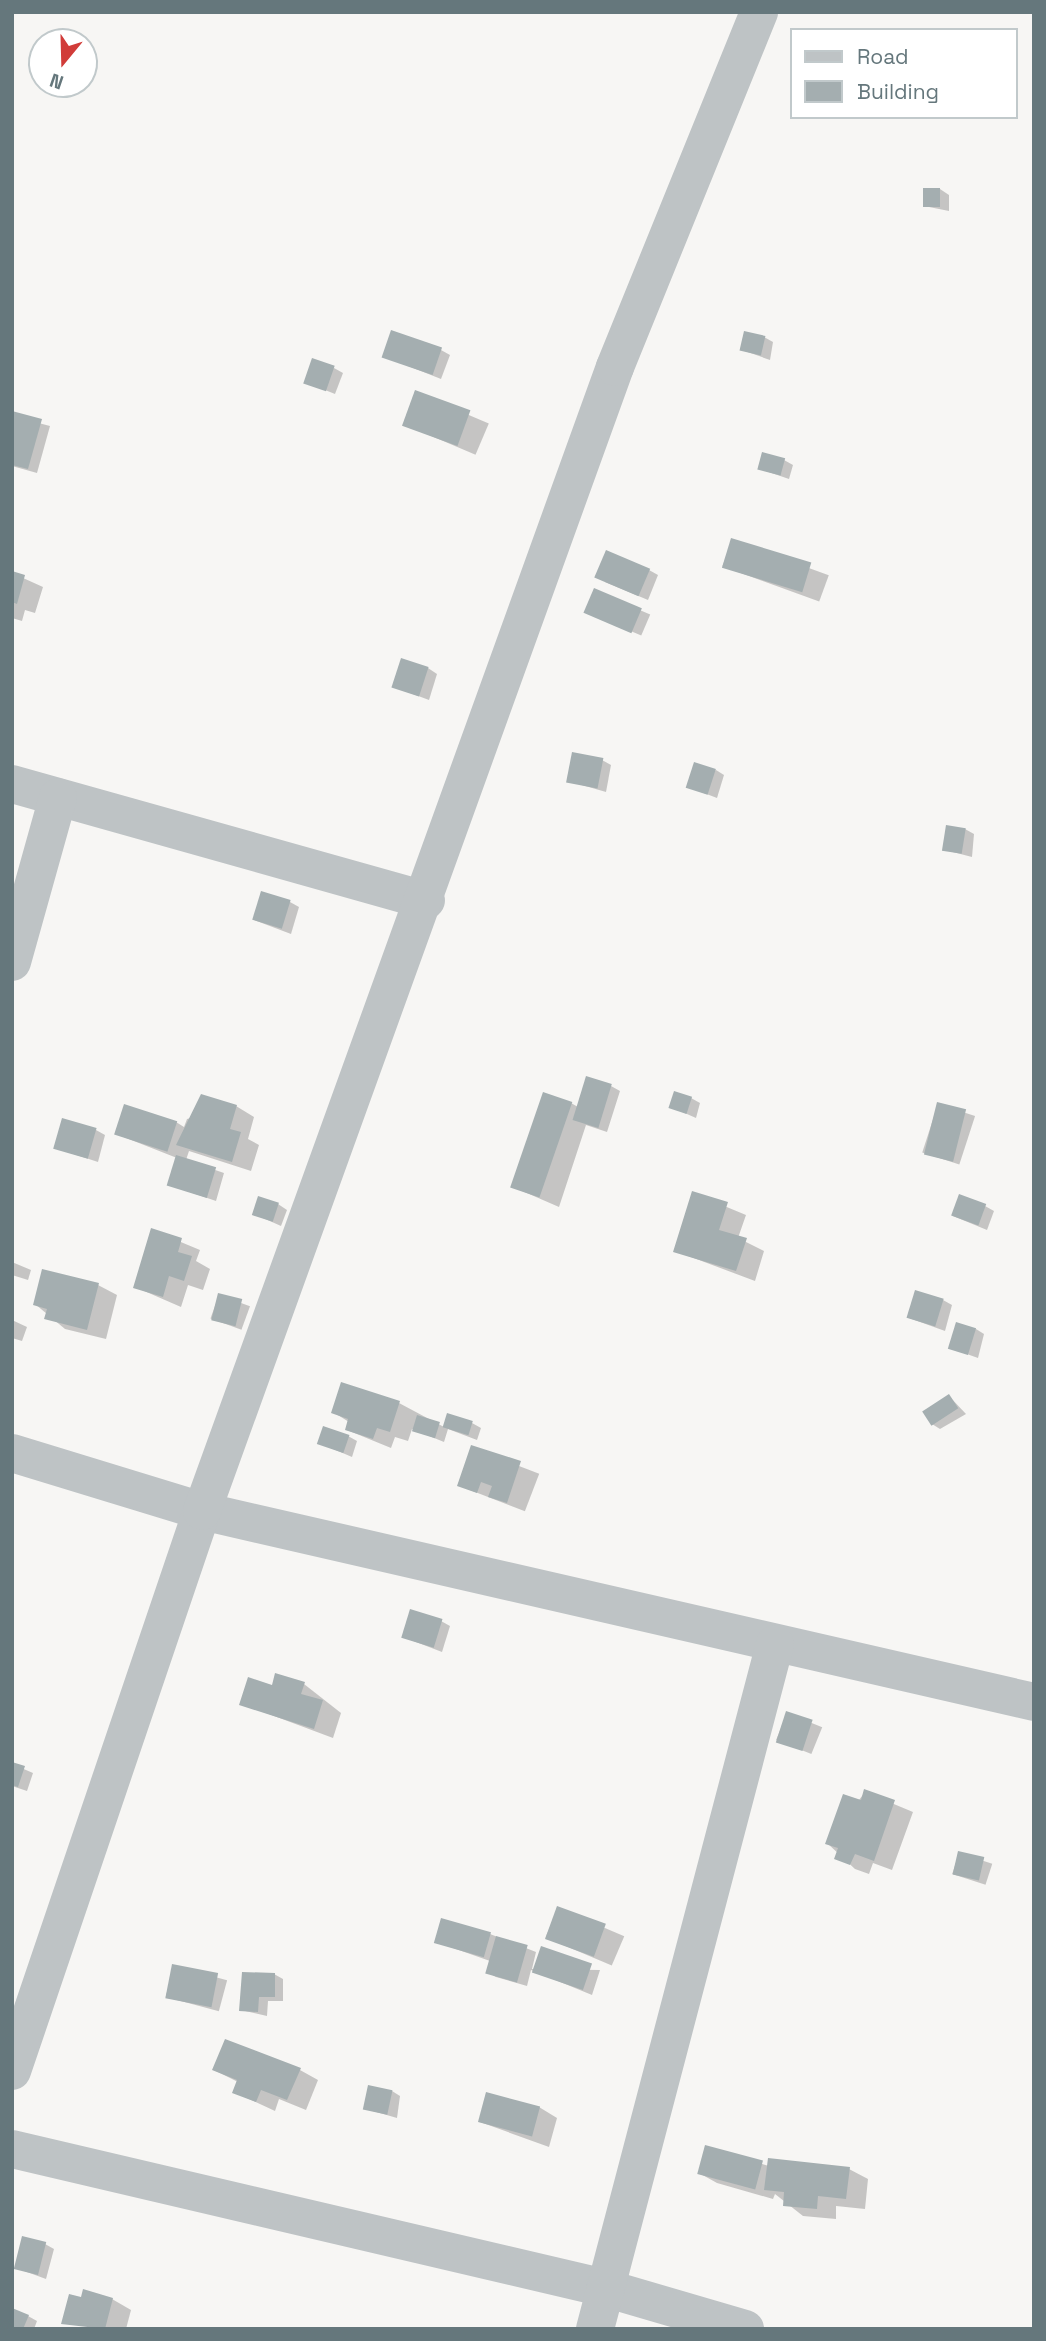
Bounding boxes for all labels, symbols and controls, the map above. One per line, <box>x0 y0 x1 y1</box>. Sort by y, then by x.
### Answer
north arrow <box>28 28 98 98</box>
legend <box>790 28 1018 119</box>
text: Road <box>857 43 909 70</box>
text: N <box>47 68 67 95</box>
text: Building <box>857 78 939 105</box>

